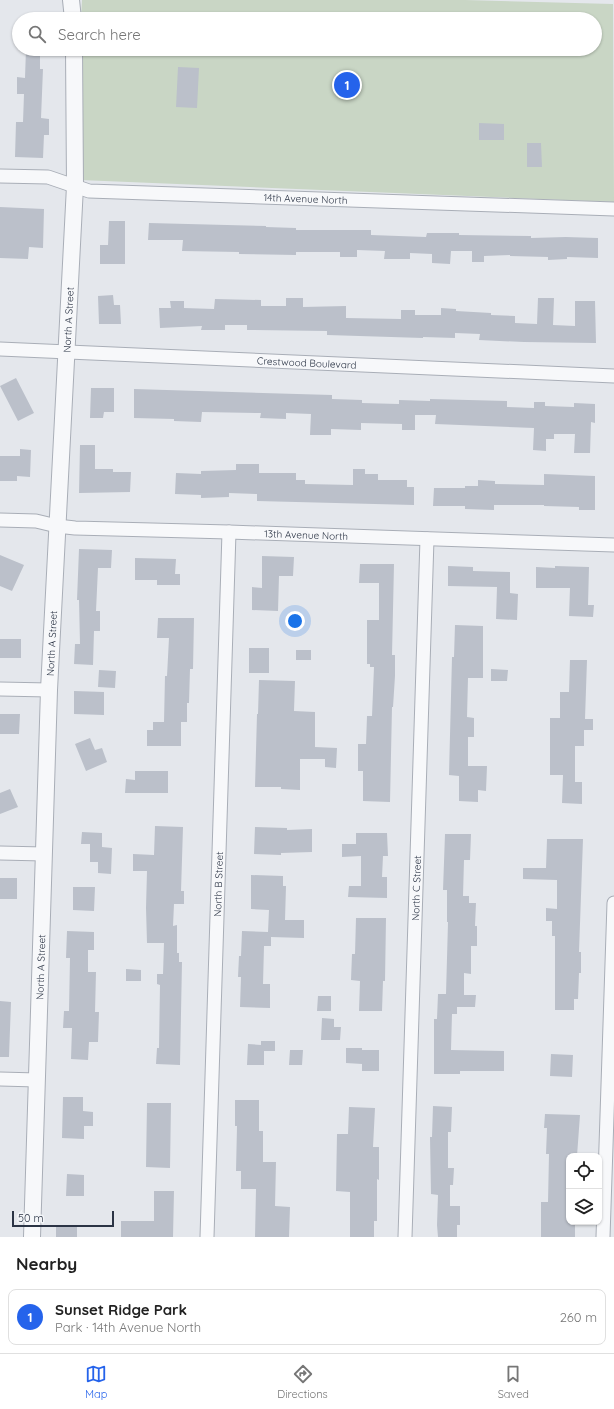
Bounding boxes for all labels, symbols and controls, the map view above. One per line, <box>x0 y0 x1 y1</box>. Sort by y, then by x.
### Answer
search box <box>12 12 602 56</box>
icon: search <box>26 23 48 45</box>
text: Search here <box>58 25 141 44</box>
pin: 1 <box>334 70 360 100</box>
street label: 14th Avenue North <box>263 191 348 207</box>
street label: North A Street <box>60 286 77 353</box>
street label: Crestwood Boulevard <box>257 354 357 372</box>
street label: 13th Avenue North <box>264 527 348 543</box>
street label: North A Street <box>44 610 60 676</box>
your location <box>285 611 305 631</box>
street label: North B Street <box>211 851 226 917</box>
street label: North C Street <box>409 855 424 921</box>
street label: North A Street <box>33 934 48 1000</box>
map controls <box>566 1153 602 1225</box>
button: locate <box>566 1153 602 1189</box>
button: layers <box>566 1189 602 1225</box>
scale bar <box>12 1209 114 1228</box>
text: 50 m <box>18 1211 44 1225</box>
text: Nearby <box>16 1253 77 1274</box>
text: Sunset Ridge Park <box>55 1300 187 1319</box>
text: 1 <box>27 1309 33 1325</box>
text: 260 m <box>560 1309 597 1325</box>
text: Park · 14th Avenue North <box>55 1319 201 1335</box>
tab: Map <box>85 1363 107 1401</box>
tab: Directions <box>277 1363 328 1401</box>
tab: Saved <box>498 1363 529 1401</box>

